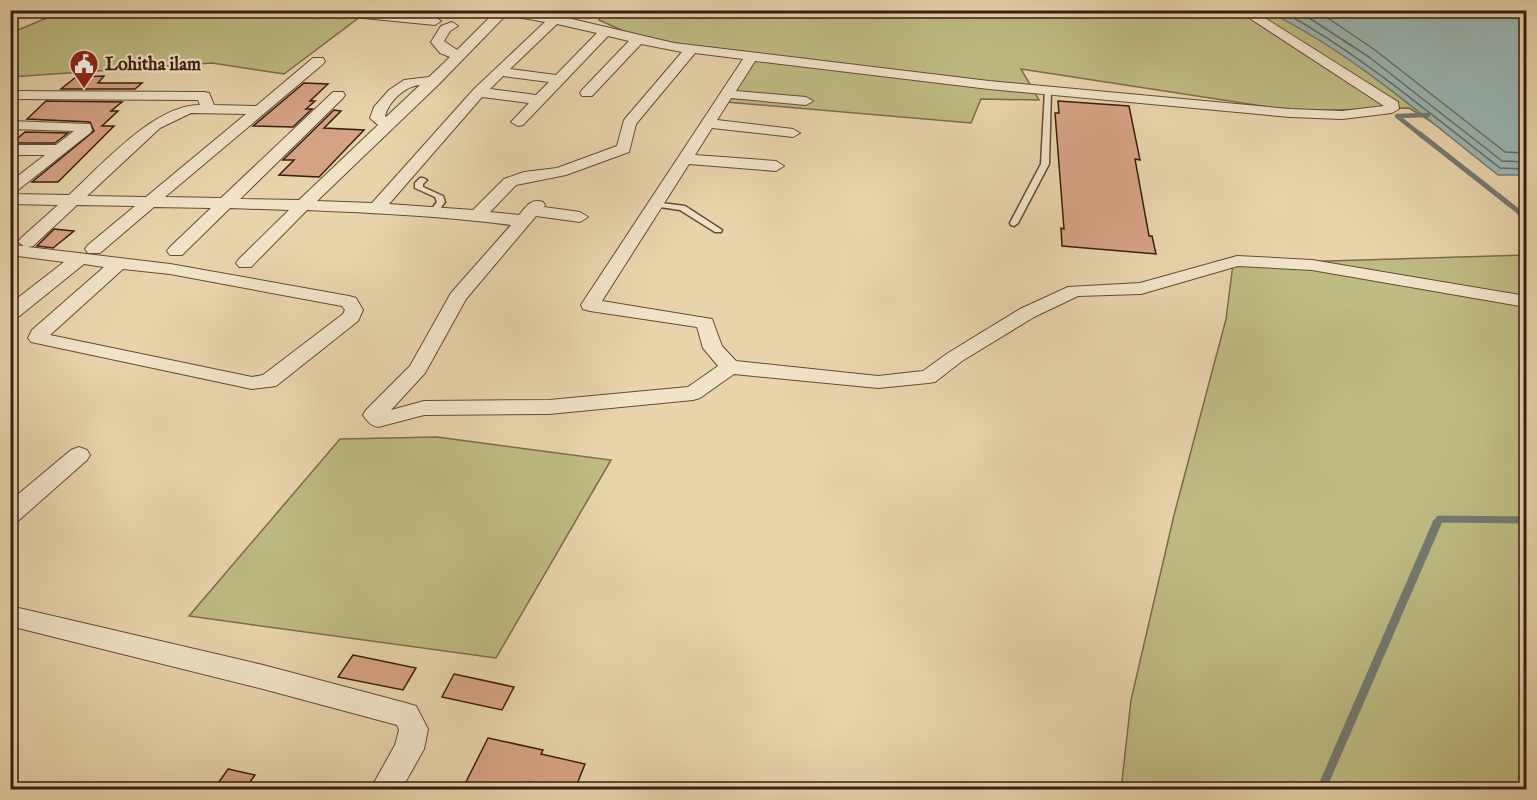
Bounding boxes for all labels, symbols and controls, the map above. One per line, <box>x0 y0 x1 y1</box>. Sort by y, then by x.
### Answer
public building icon: Lohitha ilam <box>68 48 100 90</box>
place label: Lohitha ilam <box>105 54 201 77</box>

